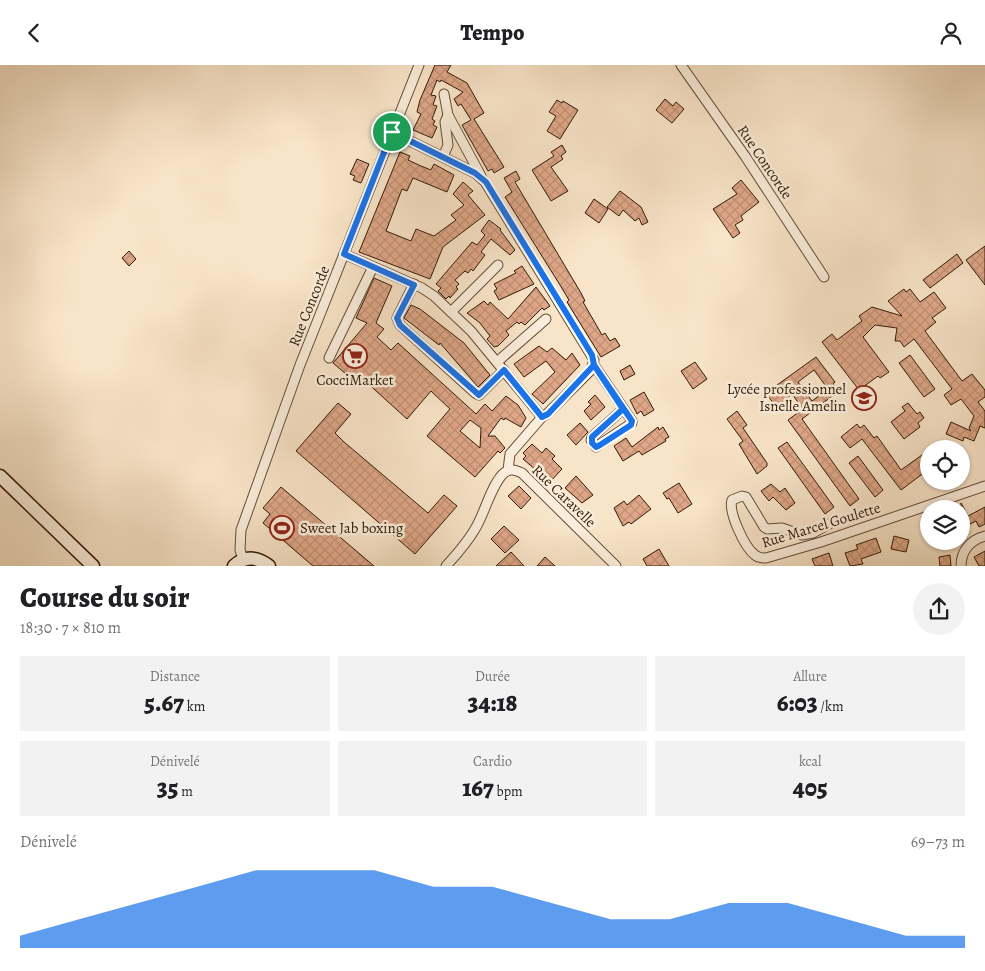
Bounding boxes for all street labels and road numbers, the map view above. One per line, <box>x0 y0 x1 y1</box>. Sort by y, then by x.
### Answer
street label: Rue Concorde <box>733 121 797 203</box>
street label: Rue Concorde <box>284 262 334 349</box>
street label: Rue Caravelle <box>527 460 601 532</box>
street label: Rue Marcel Goulette <box>759 497 883 553</box>

